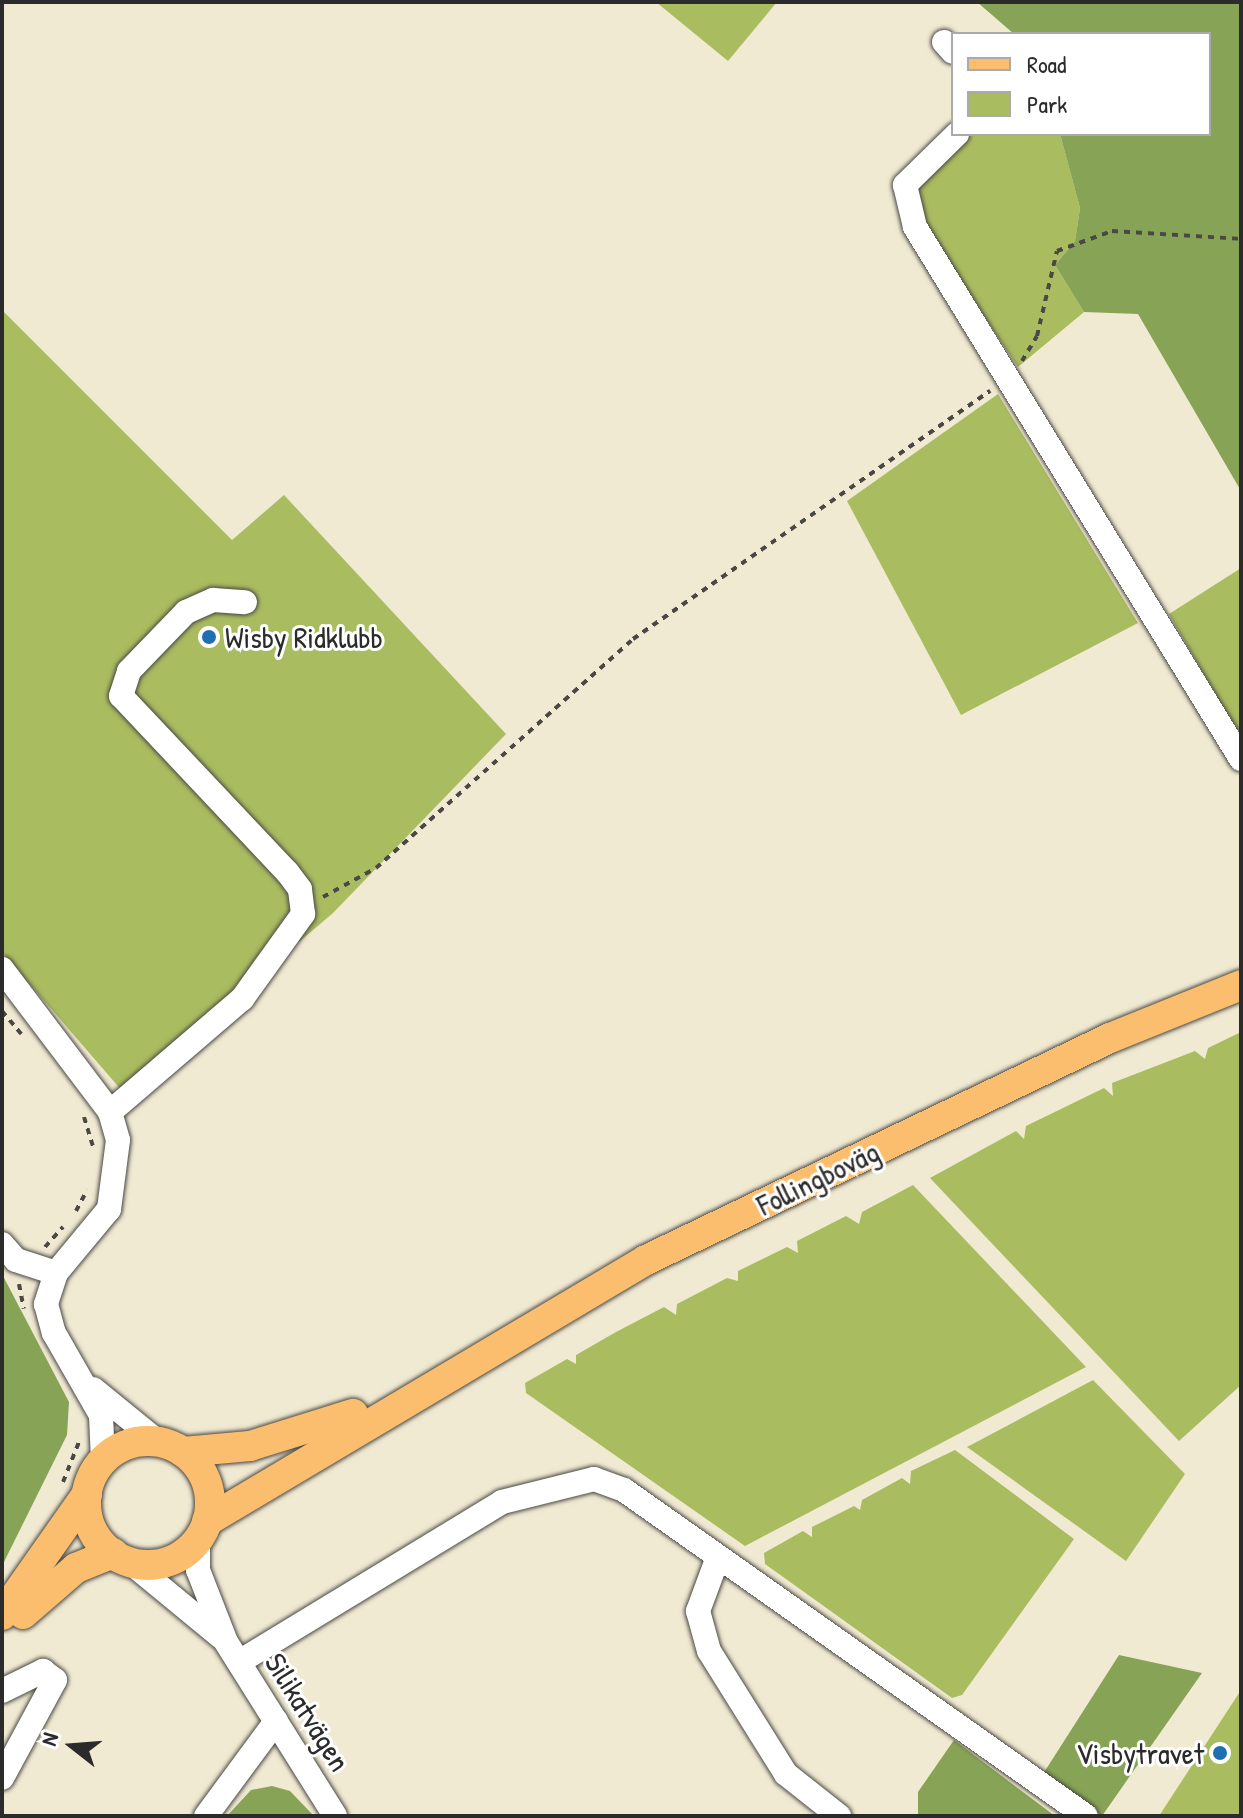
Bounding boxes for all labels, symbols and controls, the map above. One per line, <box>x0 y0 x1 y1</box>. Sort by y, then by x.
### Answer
legend <box>951 32 1211 136</box>
text: Road <box>1027 48 1066 80</box>
text: Park <box>1027 88 1067 120</box>
place label: Wisby Ridklubb <box>225 619 383 655</box>
marker: Wisby Ridklubb <box>200 628 218 646</box>
street label: Follingboväg <box>751 1133 885 1223</box>
street label: Silikatvägen <box>258 1646 358 1778</box>
north arrow <box>32 1706 112 1786</box>
text: N <box>33 1729 65 1749</box>
place label: Visbytravet <box>1076 1735 1204 1771</box>
marker: Visbytravet <box>1211 1744 1229 1762</box>

